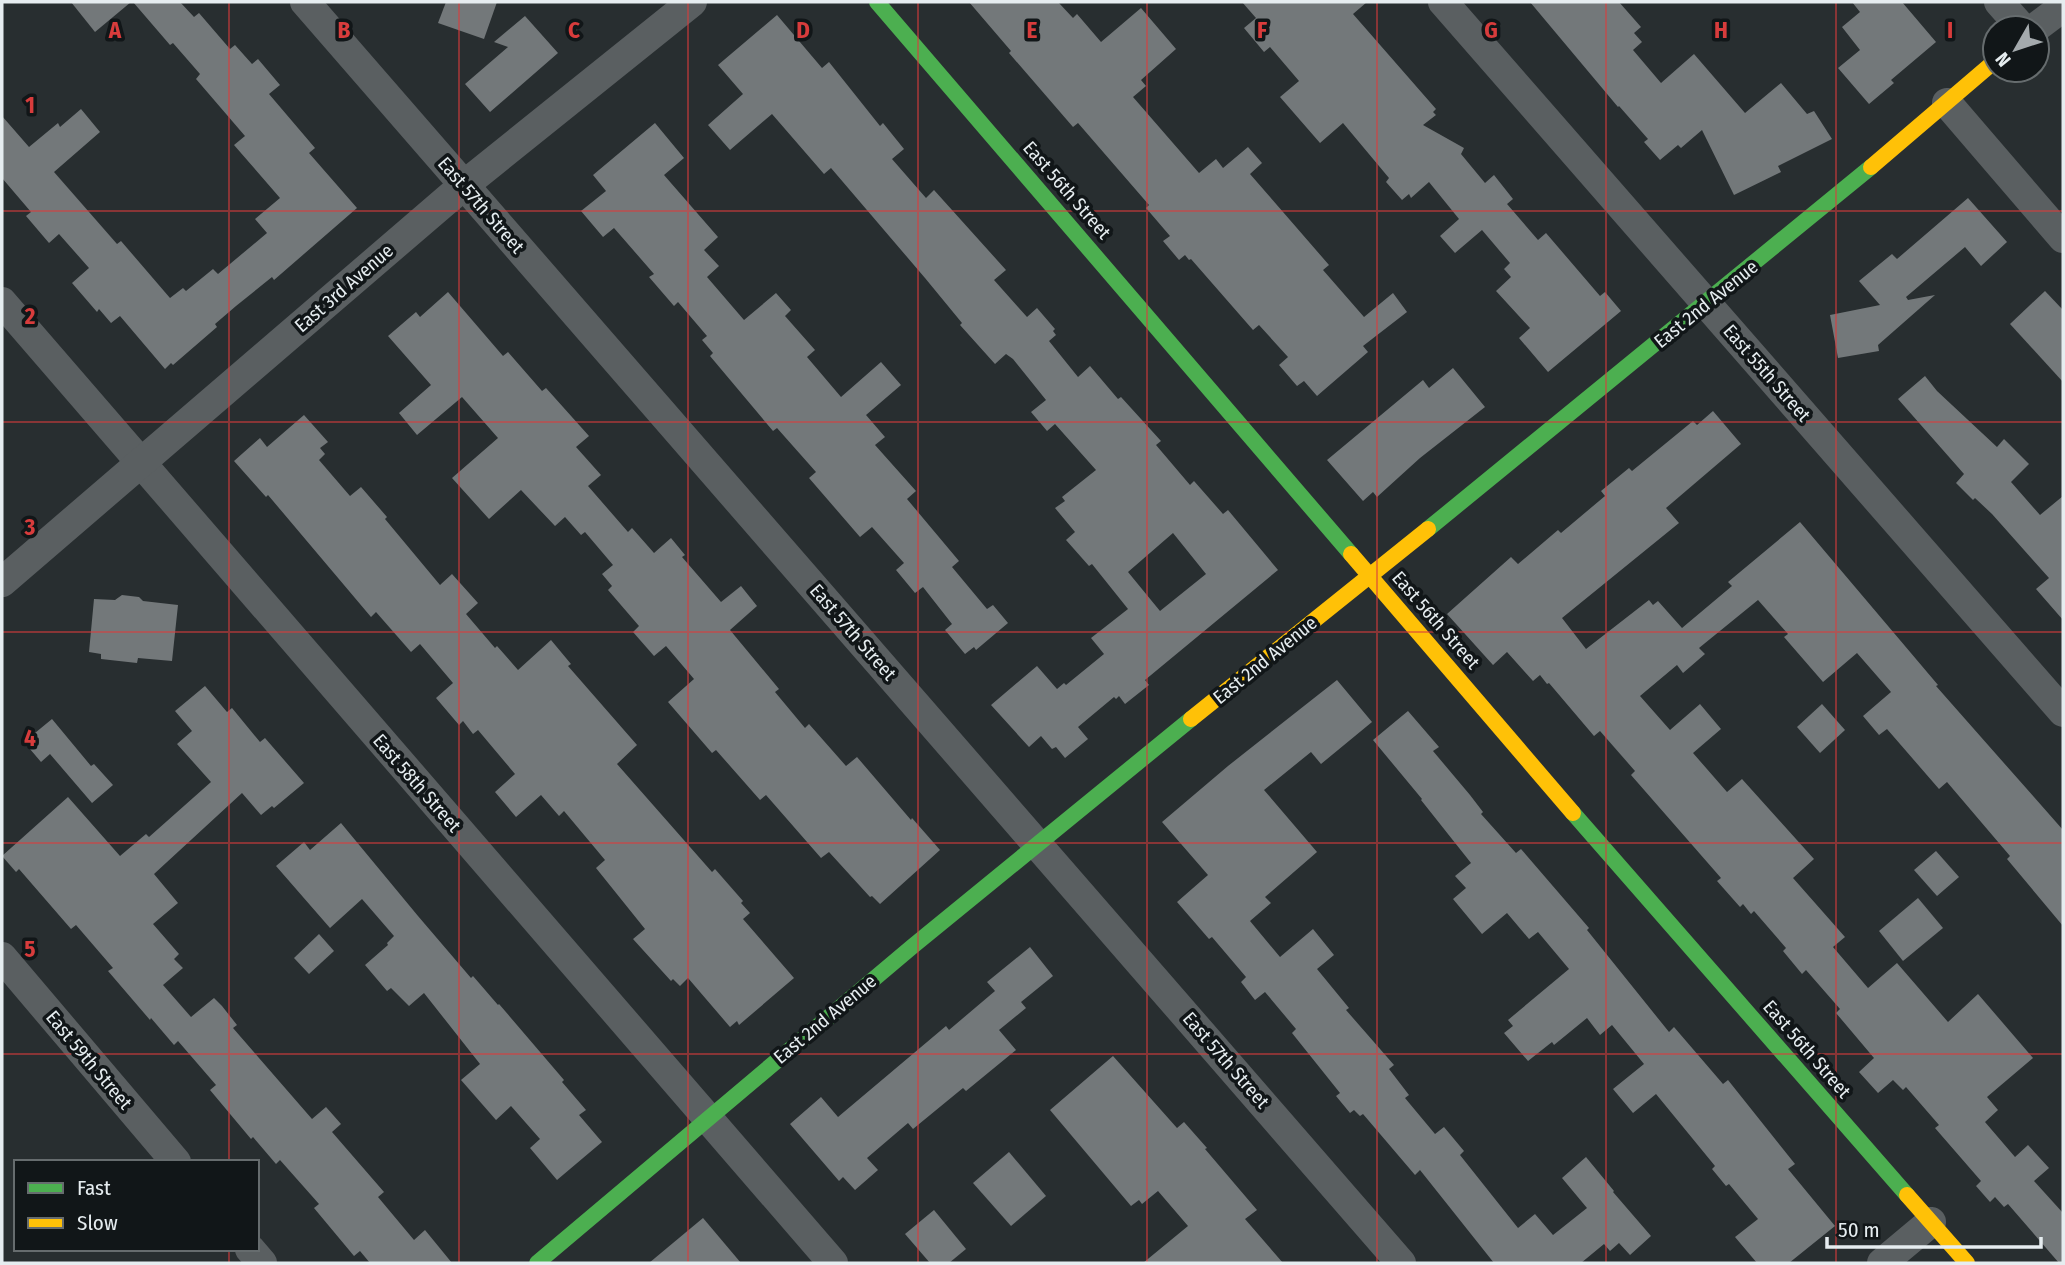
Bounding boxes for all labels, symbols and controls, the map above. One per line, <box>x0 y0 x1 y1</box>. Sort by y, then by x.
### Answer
north arrow <box>1981 14 2051 84</box>
text: A <box>108 16 122 44</box>
text: B <box>338 16 351 44</box>
text: C <box>568 16 580 44</box>
text: D <box>796 16 810 44</box>
text: E <box>1027 16 1038 44</box>
text: F <box>1257 16 1267 44</box>
text: G <box>1484 16 1498 44</box>
text: H <box>1714 16 1728 44</box>
text: I <box>1947 16 1953 44</box>
text: N <box>1991 48 2016 71</box>
text: 1 <box>25 91 35 119</box>
street label: East 56th Street <box>1018 136 1116 244</box>
street label: East 57th Street <box>433 152 530 258</box>
street label: East 3rd Avenue <box>290 239 398 337</box>
street label: East 2nd Avenue <box>1649 255 1763 353</box>
text: 2 <box>24 302 36 330</box>
street label: East 55th Street <box>1719 320 1816 427</box>
text: 3 <box>24 513 36 541</box>
street label: East 56th Street <box>1387 566 1485 674</box>
street label: East 57th Street <box>805 579 902 685</box>
street label: East 2nd Avenue <box>1208 611 1322 709</box>
text: 4 <box>24 724 36 752</box>
street label: East 58th Street <box>368 729 466 837</box>
text: 5 <box>24 935 36 963</box>
street label: East 2nd Avenue <box>769 969 881 1069</box>
street label: East 56th Street <box>1758 995 1856 1103</box>
street label: East 59th Street <box>41 1006 137 1115</box>
street label: East 57th Street <box>1178 1007 1275 1113</box>
legend <box>14 1160 259 1251</box>
text: Fast <box>77 1175 111 1201</box>
scale bar <box>1827 1206 2040 1250</box>
text: Slow <box>77 1210 118 1236</box>
text: 50 m <box>1838 1217 1880 1243</box>

